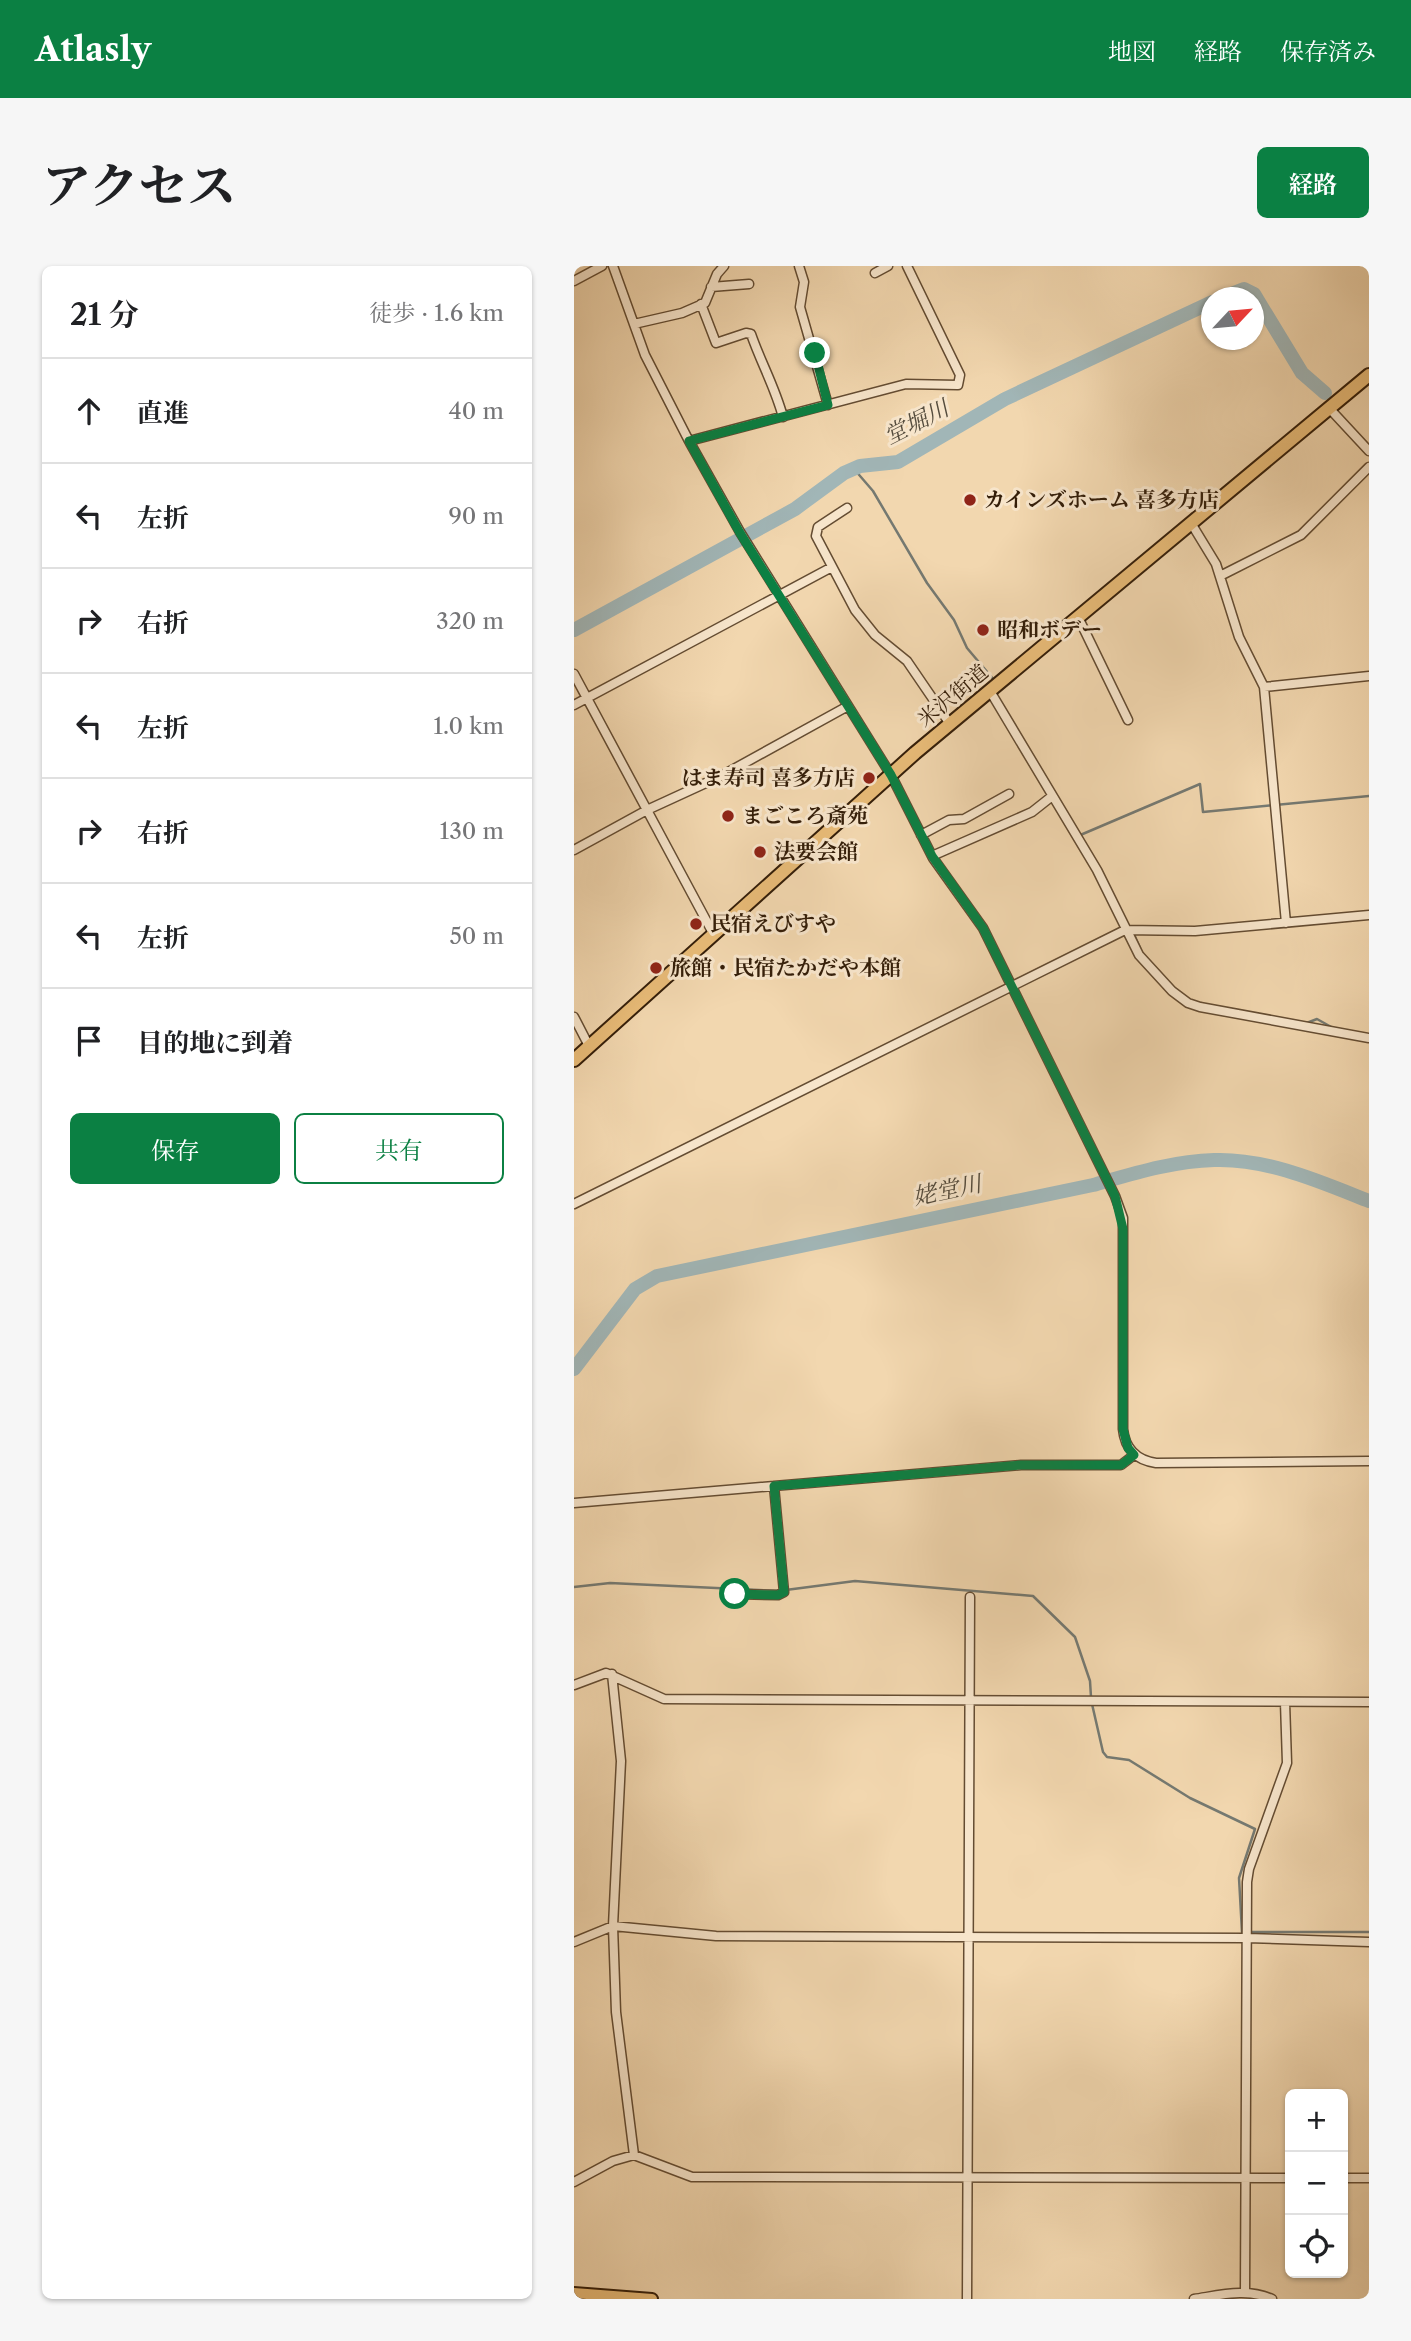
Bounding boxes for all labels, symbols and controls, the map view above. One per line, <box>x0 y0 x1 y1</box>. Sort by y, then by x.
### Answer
text: Atlasly <box>35 29 151 70</box>
text: 地図 <box>1108 37 1156 66</box>
text: 経路 <box>1194 37 1242 66</box>
text: 保存済み <box>1280 37 1376 66</box>
button: 経路 <box>1257 147 1369 218</box>
text: アクセス <box>42 155 237 216</box>
north arrow <box>1201 287 1264 350</box>
text: 21 分 <box>70 296 139 333</box>
text: 徒歩 · 1.6 km <box>369 299 504 327</box>
route end <box>799 337 830 368</box>
icon: ahead <box>70 392 108 430</box>
water label: 堂堀川 <box>879 393 956 450</box>
text: 直進 <box>137 397 189 429</box>
text: 40 m <box>449 397 504 425</box>
place label: カインズホーム 喜多方店 <box>984 487 1219 512</box>
marker: カインズホーム 喜多方店 <box>962 492 978 508</box>
icon: left <box>70 497 108 535</box>
text: 左折 <box>137 502 189 534</box>
text: 90 m <box>448 502 504 530</box>
icon: right <box>70 602 108 640</box>
text: 右折 <box>137 607 189 639</box>
text: 320 m <box>436 607 504 635</box>
place label: 昭和ボデー <box>997 617 1102 642</box>
marker: 昭和ボデー <box>975 622 991 638</box>
street label: 米沢街道 <box>912 659 993 732</box>
icon: left <box>70 707 108 745</box>
text: 左折 <box>137 712 189 744</box>
text: 1.0 km <box>433 712 504 740</box>
place label: はま寿司 喜多方店 <box>682 765 855 790</box>
marker: はま寿司 喜多方店 <box>861 770 877 786</box>
place label: まごころ斎苑 <box>742 803 868 828</box>
marker: まごころ斎苑 <box>720 808 736 824</box>
icon: right <box>70 812 108 850</box>
text: 右折 <box>137 817 189 849</box>
text: 130 m <box>440 817 504 845</box>
place label: 法要会館 <box>774 839 858 864</box>
marker: 法要会館 <box>752 844 768 860</box>
place label: 民宿えびすや <box>710 911 836 936</box>
marker: 民宿えびすや <box>688 916 704 932</box>
icon: left <box>70 917 108 955</box>
text: 左折 <box>137 922 189 954</box>
text: 50 m <box>449 922 504 950</box>
place label: 旅館・民宿たかだや本館 <box>670 955 901 980</box>
marker: 旅館・民宿たかだや本館 <box>648 960 664 976</box>
icon: arrive <box>70 1022 108 1060</box>
text: 目的地に到着 <box>137 1027 293 1059</box>
button: 保存 <box>70 1113 280 1184</box>
button: 共有 <box>294 1113 504 1184</box>
water label: 姥堂川 <box>910 1169 987 1211</box>
route start <box>719 1578 750 1609</box>
map controls <box>1285 2089 1348 2278</box>
button: + <box>1285 2089 1348 2152</box>
button: − <box>1285 2152 1348 2215</box>
button: locate <box>1285 2215 1348 2278</box>

